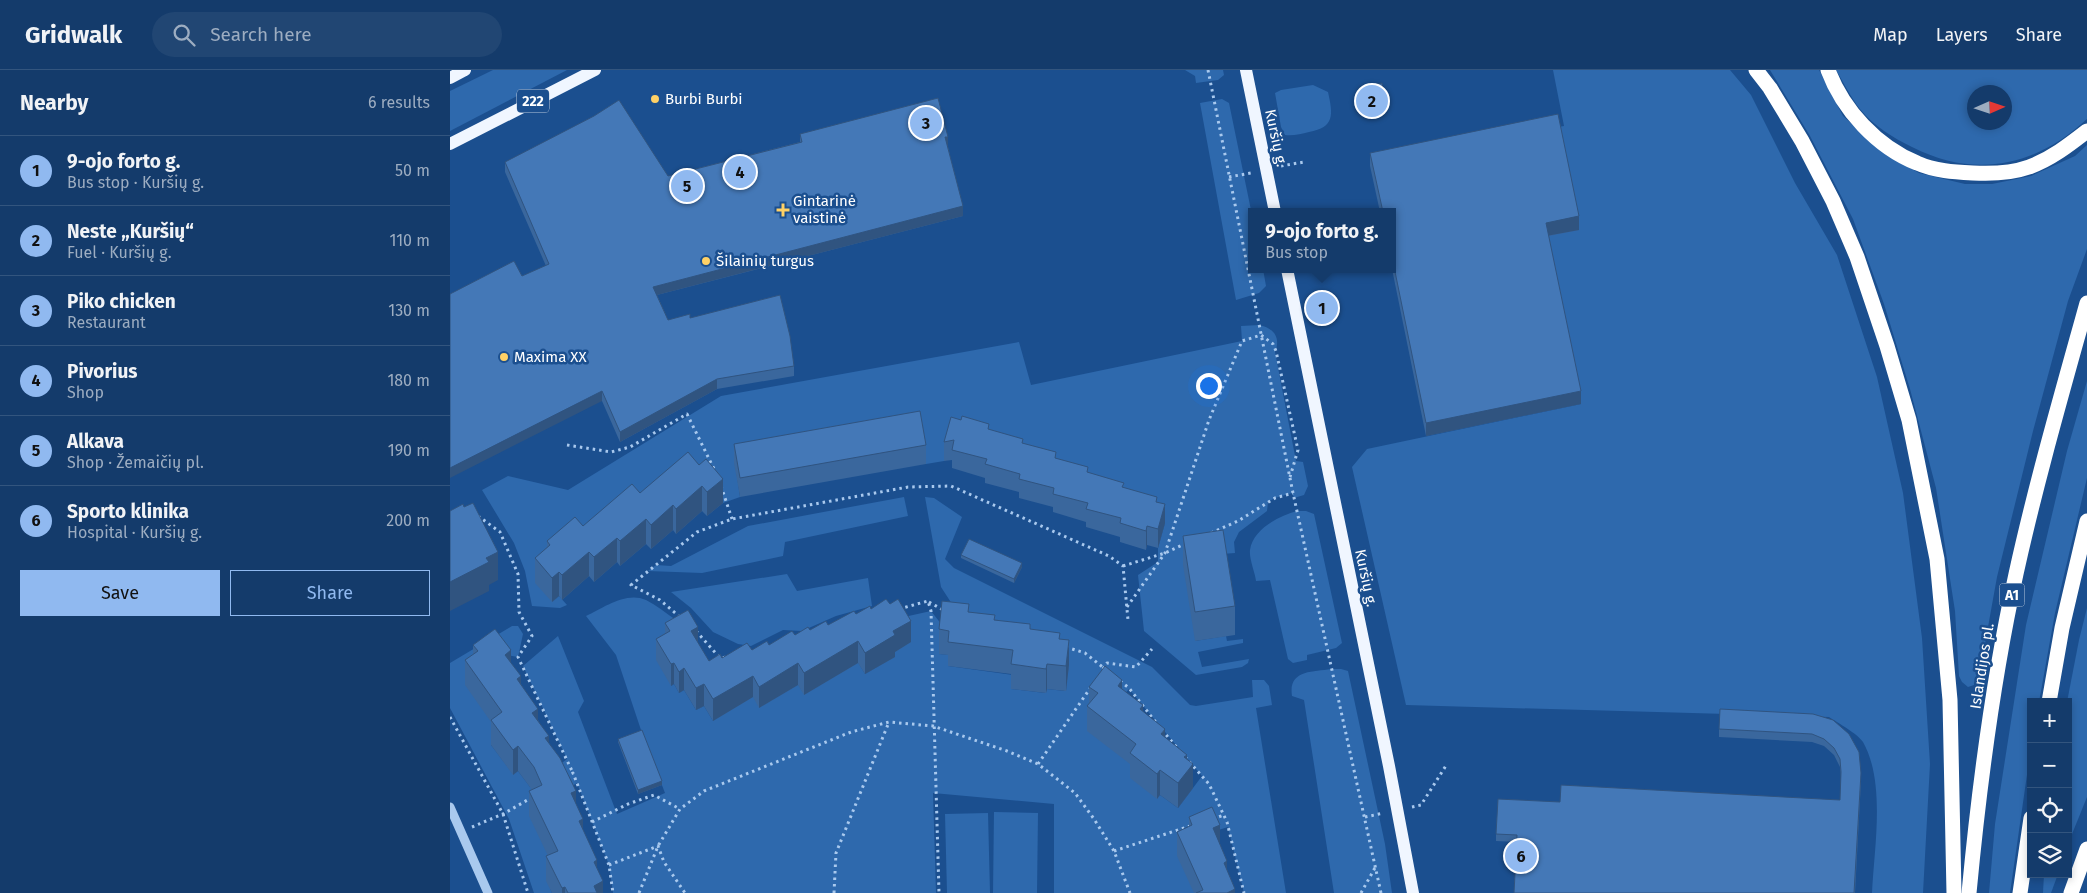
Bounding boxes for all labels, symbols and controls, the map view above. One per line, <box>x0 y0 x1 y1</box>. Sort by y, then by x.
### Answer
search box <box>152 12 502 57</box>
text: Gridwalk <box>25 21 122 49</box>
icon: search <box>170 21 198 49</box>
text: Search here <box>210 23 312 46</box>
text: Map <box>1873 24 1908 46</box>
text: Layers <box>1936 24 1988 46</box>
text: Share <box>2016 24 2062 46</box>
pin: 2 <box>1356 82 1388 120</box>
north arrow <box>1967 85 2012 130</box>
text: Nearby <box>20 90 88 116</box>
road number: 222 <box>517 90 549 112</box>
place label: Burbi Burbi <box>665 90 743 108</box>
text: 6 results <box>368 93 430 112</box>
marker: Burbi Burbi <box>649 93 661 105</box>
pin: 3 <box>910 104 942 142</box>
street label: Kuršių g. <box>1261 108 1291 168</box>
text: 9-ojo forto g. <box>67 150 180 173</box>
pin: 4 <box>724 153 756 191</box>
text: 1 <box>32 161 40 180</box>
text: 50 m <box>395 161 430 180</box>
pin: 5 <box>671 167 703 205</box>
text: Bus stop · Kuršių g. <box>67 173 204 192</box>
place label: Gintarinė vaistinė <box>793 192 856 227</box>
marker: Gintarinė vaistinė <box>777 204 789 216</box>
popup <box>1248 208 1396 273</box>
text: Neste „Kuršių“ <box>67 220 194 243</box>
text: 9-ojo forto g. <box>1265 220 1379 243</box>
text: 2 <box>32 231 40 250</box>
text: 110 m <box>389 231 430 250</box>
text: Fuel · Kuršių g. <box>67 243 172 262</box>
text: Bus stop <box>1265 243 1328 262</box>
place label: Šilainių turgus <box>716 252 814 270</box>
marker: Šilainių turgus <box>700 255 712 267</box>
pin: 1 <box>1306 289 1338 327</box>
text: Piko chicken <box>67 290 176 313</box>
text: 3 <box>32 301 40 320</box>
text: 130 m <box>388 301 430 320</box>
text: Restaurant <box>67 313 146 332</box>
place label: Maxima XX <box>514 348 587 366</box>
marker: Maxima XX <box>498 351 510 363</box>
text: Pivorius <box>67 360 137 383</box>
text: 4 <box>31 371 41 390</box>
text: 180 m <box>387 371 430 390</box>
your location <box>1196 373 1222 399</box>
text: Shop <box>67 383 104 402</box>
text: Alkava <box>67 430 124 453</box>
text: 5 <box>32 441 40 460</box>
text: 190 m <box>388 441 430 460</box>
text: Shop · Žemaičių pl. <box>67 453 204 472</box>
text: Sporto klinika <box>67 500 189 523</box>
text: 6 <box>31 511 41 530</box>
text: 200 m <box>386 511 430 530</box>
text: Hospital · Kuršių g. <box>67 523 202 542</box>
street label: Kuršių g. <box>1351 548 1381 608</box>
button: Save <box>20 570 220 616</box>
button: Share <box>230 570 430 616</box>
road number: A1 <box>2000 584 2024 606</box>
street label: Islandijos pl. <box>1966 622 1998 710</box>
map controls <box>2027 698 2072 878</box>
button: + <box>2027 698 2072 743</box>
button: − <box>2027 743 2072 788</box>
button: locate <box>2027 788 2072 833</box>
button: layers <box>2027 833 2072 878</box>
pin: 6 <box>1505 837 1537 875</box>

